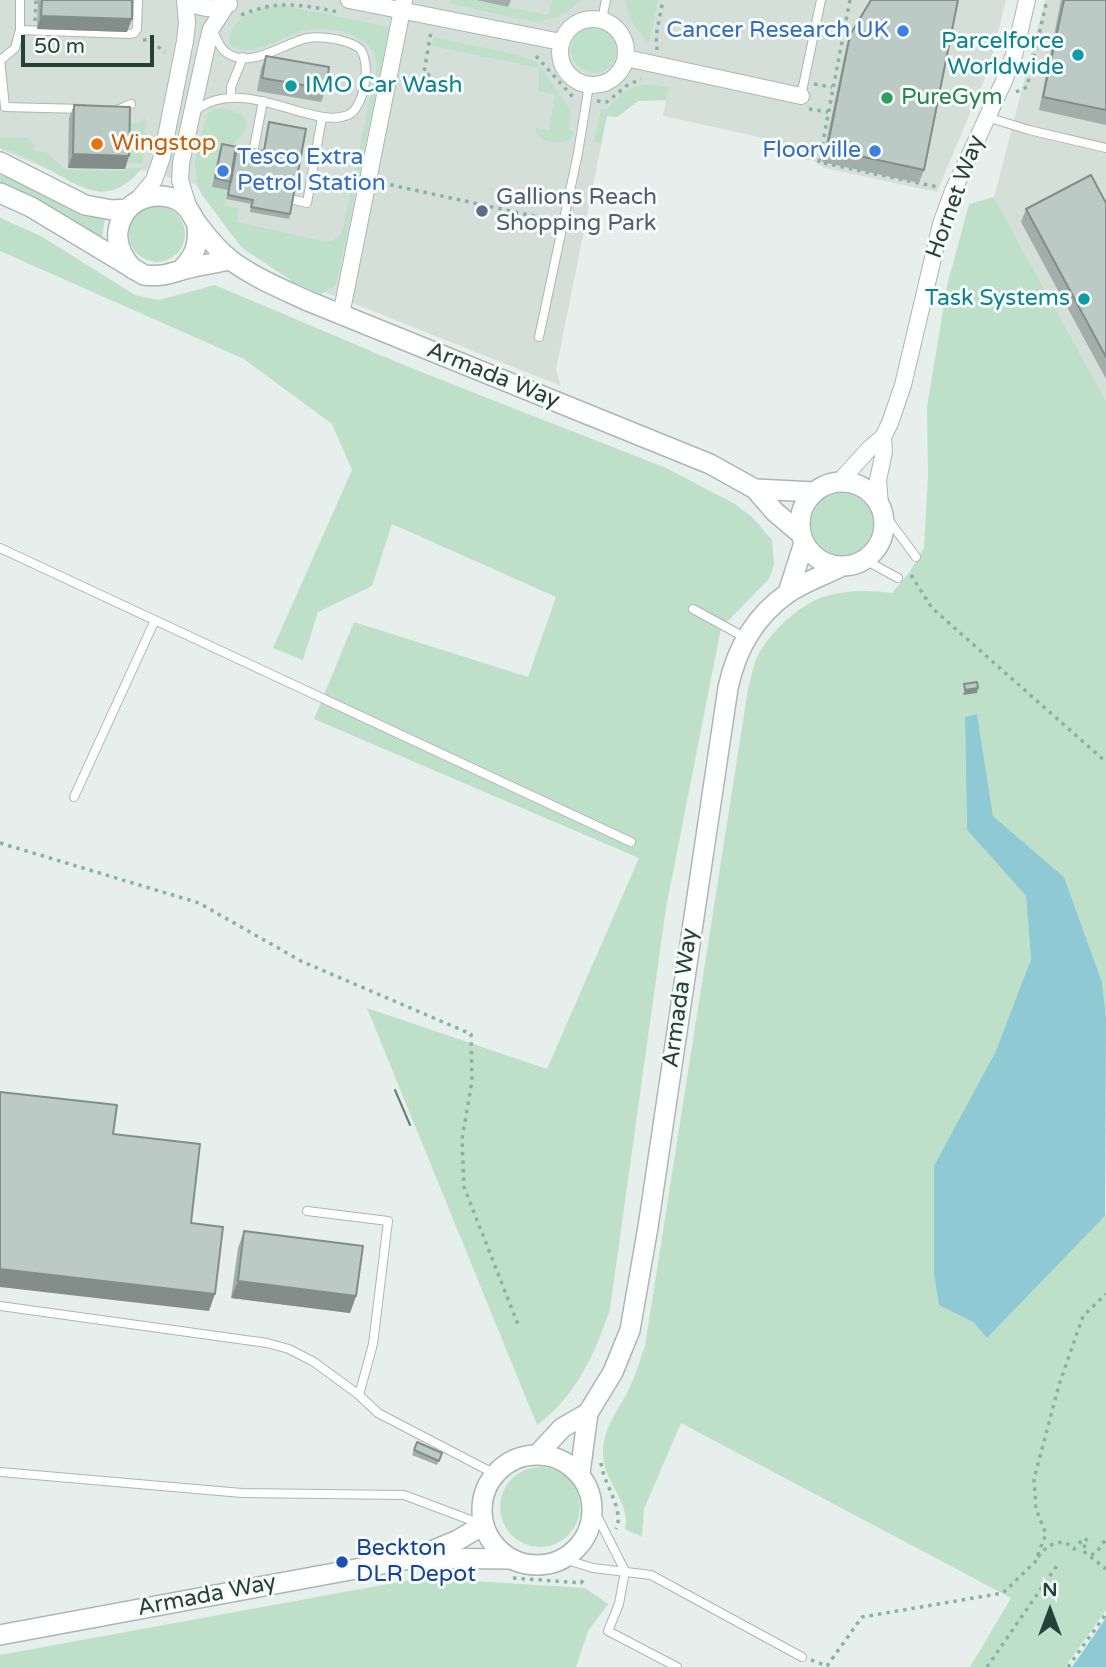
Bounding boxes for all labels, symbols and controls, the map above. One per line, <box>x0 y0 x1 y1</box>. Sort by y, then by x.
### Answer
place label: Cancer Research UK <box>666 17 889 45</box>
scale bar <box>24 21 158 65</box>
marker: Cancer Research UK <box>895 23 911 39</box>
place label: Parcelforce Worldwide <box>941 28 1064 82</box>
text: 50 m <box>34 34 85 59</box>
marker: Parcelforce Worldwide <box>1070 47 1086 63</box>
place label: IMO Car Wash <box>305 72 462 100</box>
marker: IMO Car Wash <box>283 78 299 94</box>
place label: PureGym <box>901 84 1003 112</box>
marker: PureGym <box>879 90 895 106</box>
place label: Wingstop <box>111 130 216 158</box>
street label: Hornet Way <box>921 132 991 262</box>
marker: Wingstop <box>89 136 105 152</box>
place label: Floorville <box>762 137 861 165</box>
marker: Floorville <box>867 143 883 159</box>
place label: Tesco Extra Petrol Station <box>237 144 386 198</box>
marker: Tesco Extra Petrol Station <box>215 163 231 179</box>
place label: Gallions Reach Shopping Park <box>496 184 657 238</box>
marker: Gallions Reach Shopping Park <box>474 203 490 219</box>
place label: Task Systems <box>925 285 1070 313</box>
marker: Task Systems <box>1076 291 1092 307</box>
street label: Armada Way <box>423 337 563 415</box>
street label: Armada Way <box>658 926 704 1070</box>
place label: Beckton DLR Depot <box>356 1535 476 1589</box>
marker: Beckton DLR Depot <box>334 1554 350 1570</box>
street label: Armada Way <box>135 1569 279 1623</box>
north arrow <box>1015 1576 1085 1646</box>
text: N <box>1042 1579 1058 1601</box>

